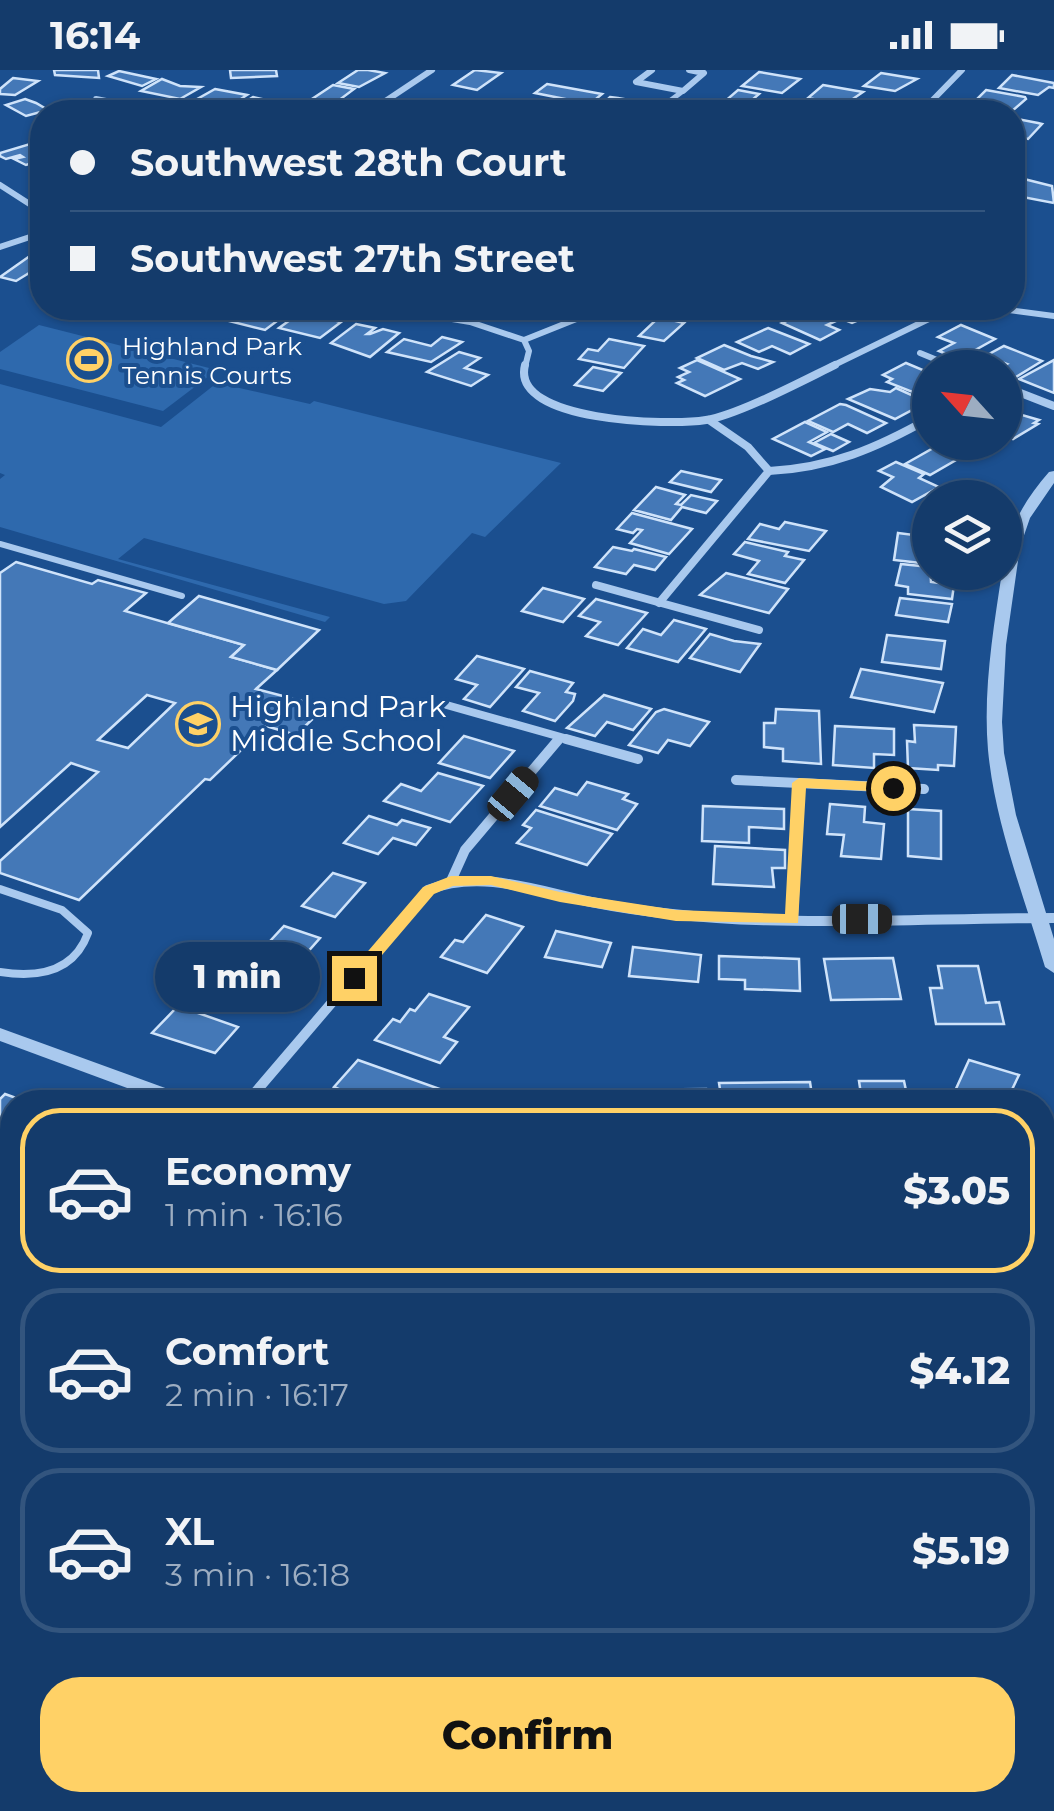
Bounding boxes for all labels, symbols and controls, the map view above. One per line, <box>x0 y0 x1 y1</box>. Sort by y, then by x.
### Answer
text: 16:14 <box>50 12 140 59</box>
text: Southwest 28th Court <box>130 139 566 186</box>
text: Southwest 27th Street <box>130 235 575 282</box>
place label: Highland Park Tennis Courts <box>122 331 302 390</box>
sports icon: Highland Park Tennis Courts <box>66 337 112 383</box>
north arrow <box>912 350 1022 460</box>
map controls <box>912 350 1022 590</box>
button: layers <box>912 480 1022 590</box>
place label: Highland Park Middle School <box>230 688 446 759</box>
school or university icon: Highland Park Middle School <box>175 701 221 747</box>
car <box>482 761 544 827</box>
route start <box>871 766 916 811</box>
car <box>832 904 892 934</box>
callout: 1 min <box>154 943 319 1013</box>
route end <box>332 956 377 1001</box>
text: 1 min <box>193 957 282 996</box>
icon: car <box>45 1146 135 1236</box>
text: Economy <box>165 1148 351 1195</box>
text: $3.05 <box>903 1167 1010 1214</box>
text: 1 min · 16:16 <box>165 1195 343 1234</box>
icon: car <box>45 1326 135 1416</box>
text: Comfort <box>165 1328 329 1375</box>
text: $4.12 <box>909 1347 1010 1394</box>
text: 2 min · 16:17 <box>165 1375 349 1414</box>
icon: car <box>45 1506 135 1596</box>
text: XL <box>165 1508 214 1555</box>
text: $5.19 <box>912 1527 1010 1574</box>
text: 3 min · 16:18 <box>165 1555 350 1594</box>
button: Confirm <box>40 1677 1015 1792</box>

